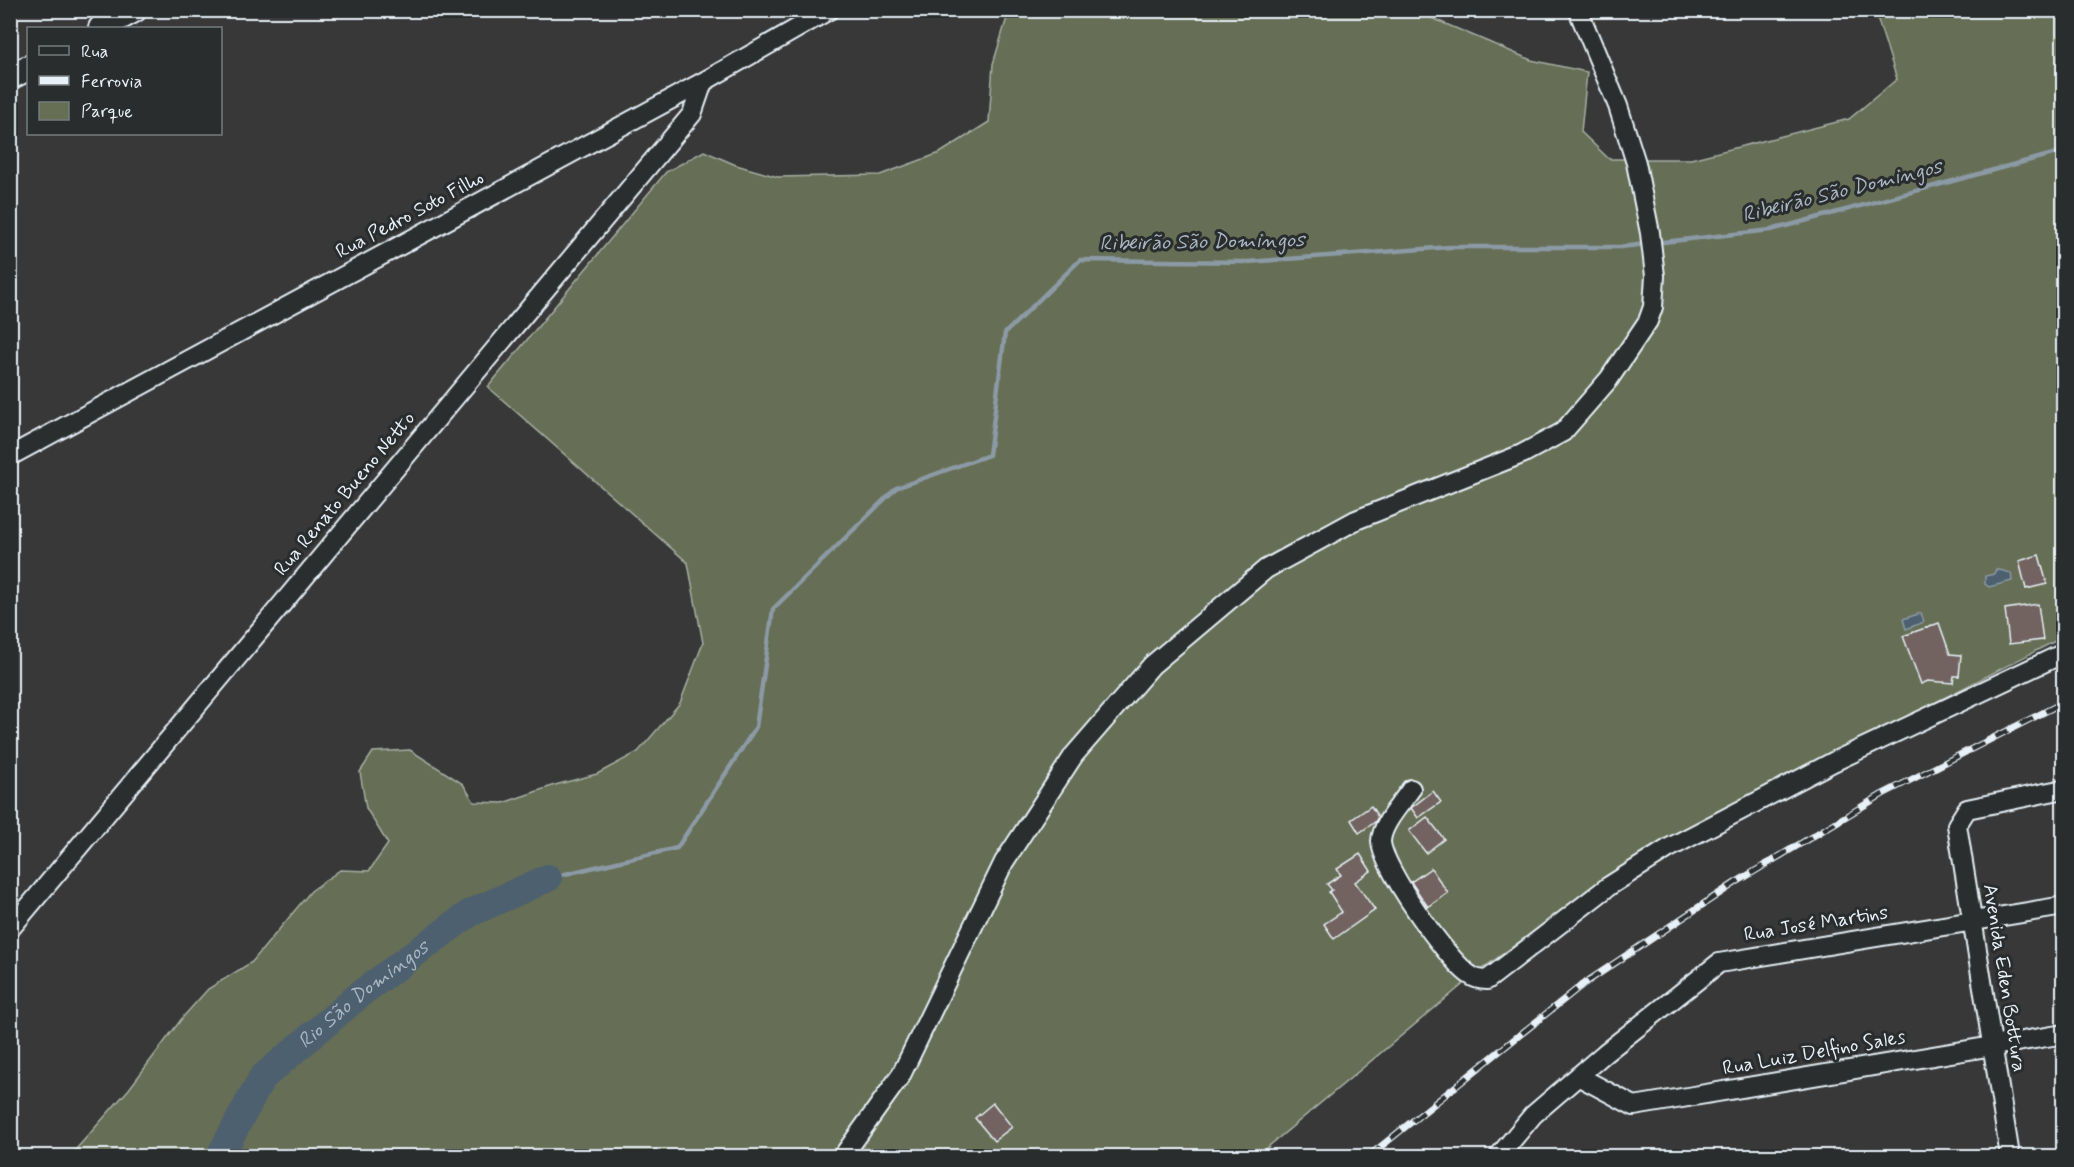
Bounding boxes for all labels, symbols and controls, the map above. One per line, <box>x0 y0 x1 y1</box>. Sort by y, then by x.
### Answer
legend <box>27 27 222 135</box>
text: Rua <box>81 40 108 64</box>
text: Ferrovia <box>81 70 142 94</box>
text: Parque <box>81 100 133 124</box>
water label: Ribeirão São Domingos <box>1739 152 1947 229</box>
street label: Rua Pedro Soto Filho <box>331 165 489 265</box>
water label: Ribeirão São Domingos <box>1099 226 1307 258</box>
street label: Rua Renato Bueno Netto <box>268 406 422 582</box>
street label: Avenida Eden Bottura <box>1976 882 2032 1074</box>
street label: Rua José Martins <box>1742 899 1890 949</box>
water label: Rio São Domingos <box>292 932 437 1055</box>
street label: Rua Luiz Delfino Sales <box>1720 1024 1908 1082</box>

